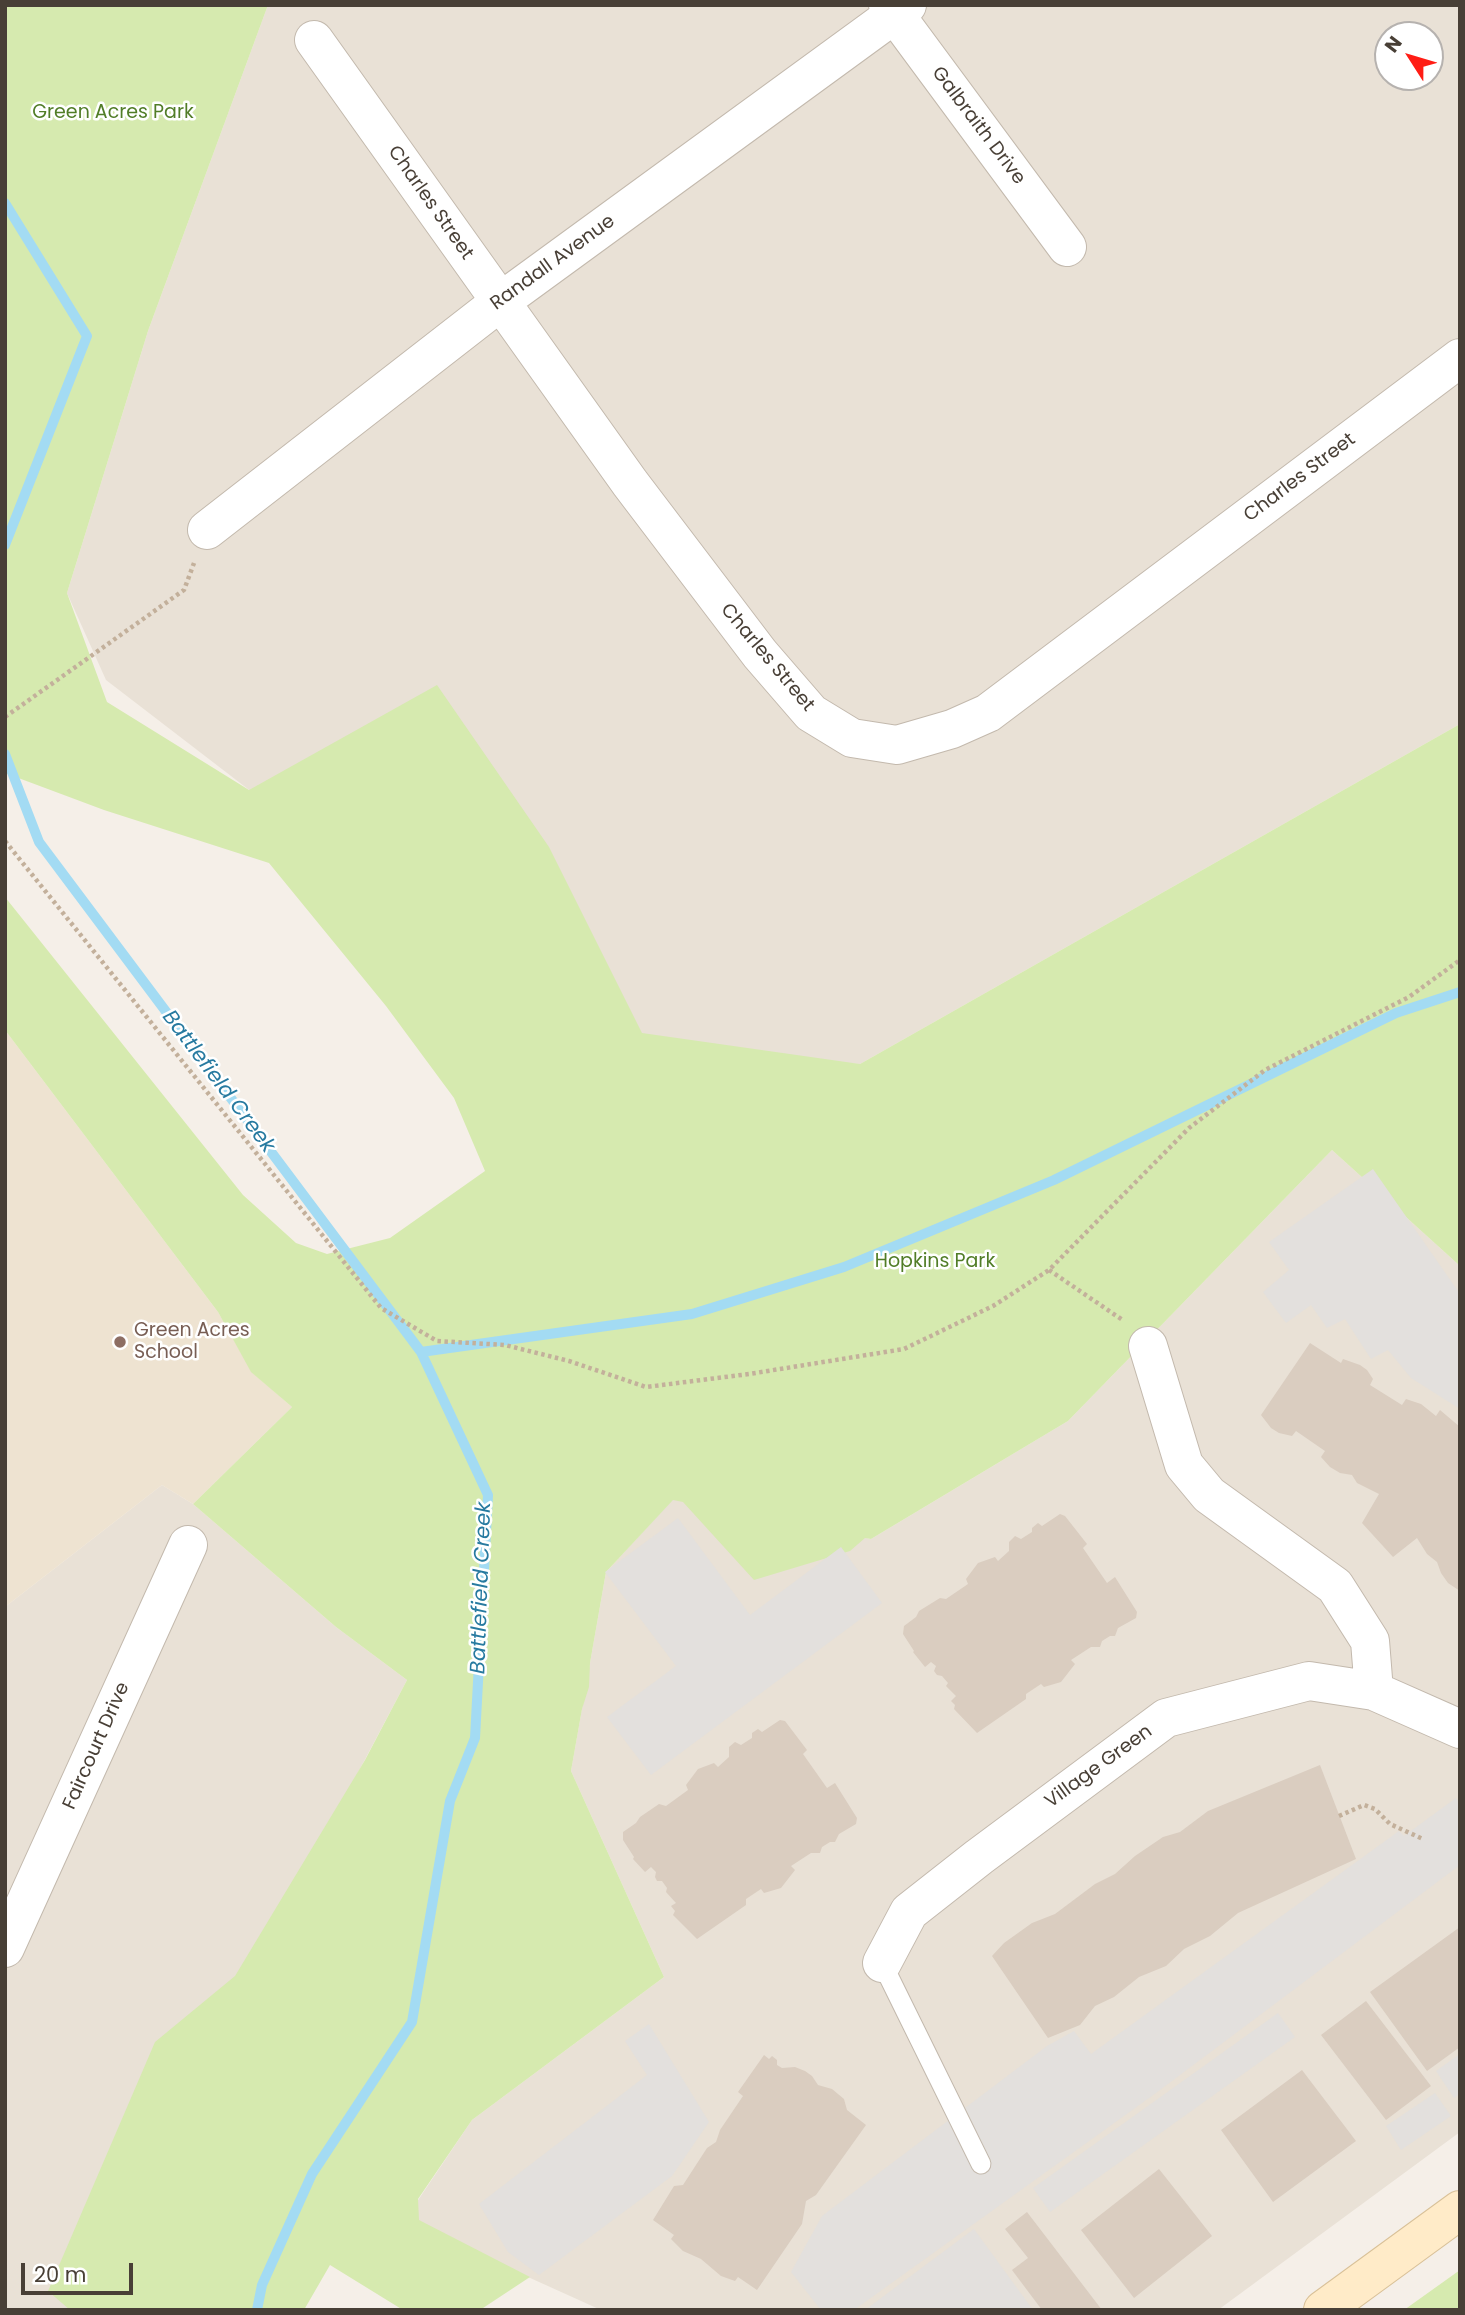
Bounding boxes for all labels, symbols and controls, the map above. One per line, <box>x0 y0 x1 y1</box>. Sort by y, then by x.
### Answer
north arrow <box>1374 21 1444 91</box>
text: N <box>1378 30 1409 58</box>
street label: Galbraith Drive <box>926 63 1030 189</box>
park label: Green Acres Park <box>32 102 194 124</box>
street label: Charles Street <box>382 142 478 264</box>
street label: Randall Avenue <box>486 210 620 316</box>
street label: Charles Street <box>1240 429 1360 527</box>
street label: Charles Street <box>715 599 819 717</box>
water label: Battlefield Creek <box>156 1006 280 1158</box>
park label: Hopkins Park <box>875 1251 995 1273</box>
place label: Green Acres School <box>134 1320 250 1364</box>
marker: Green Acres School <box>112 1334 128 1350</box>
water label: Battlefield Creek <box>466 1502 498 1674</box>
street label: Faircourt Drive <box>59 1679 135 1813</box>
street label: Village Green <box>1041 1720 1157 1814</box>
scale bar <box>24 2248 136 2292</box>
text: 20 m <box>34 2260 87 2289</box>

